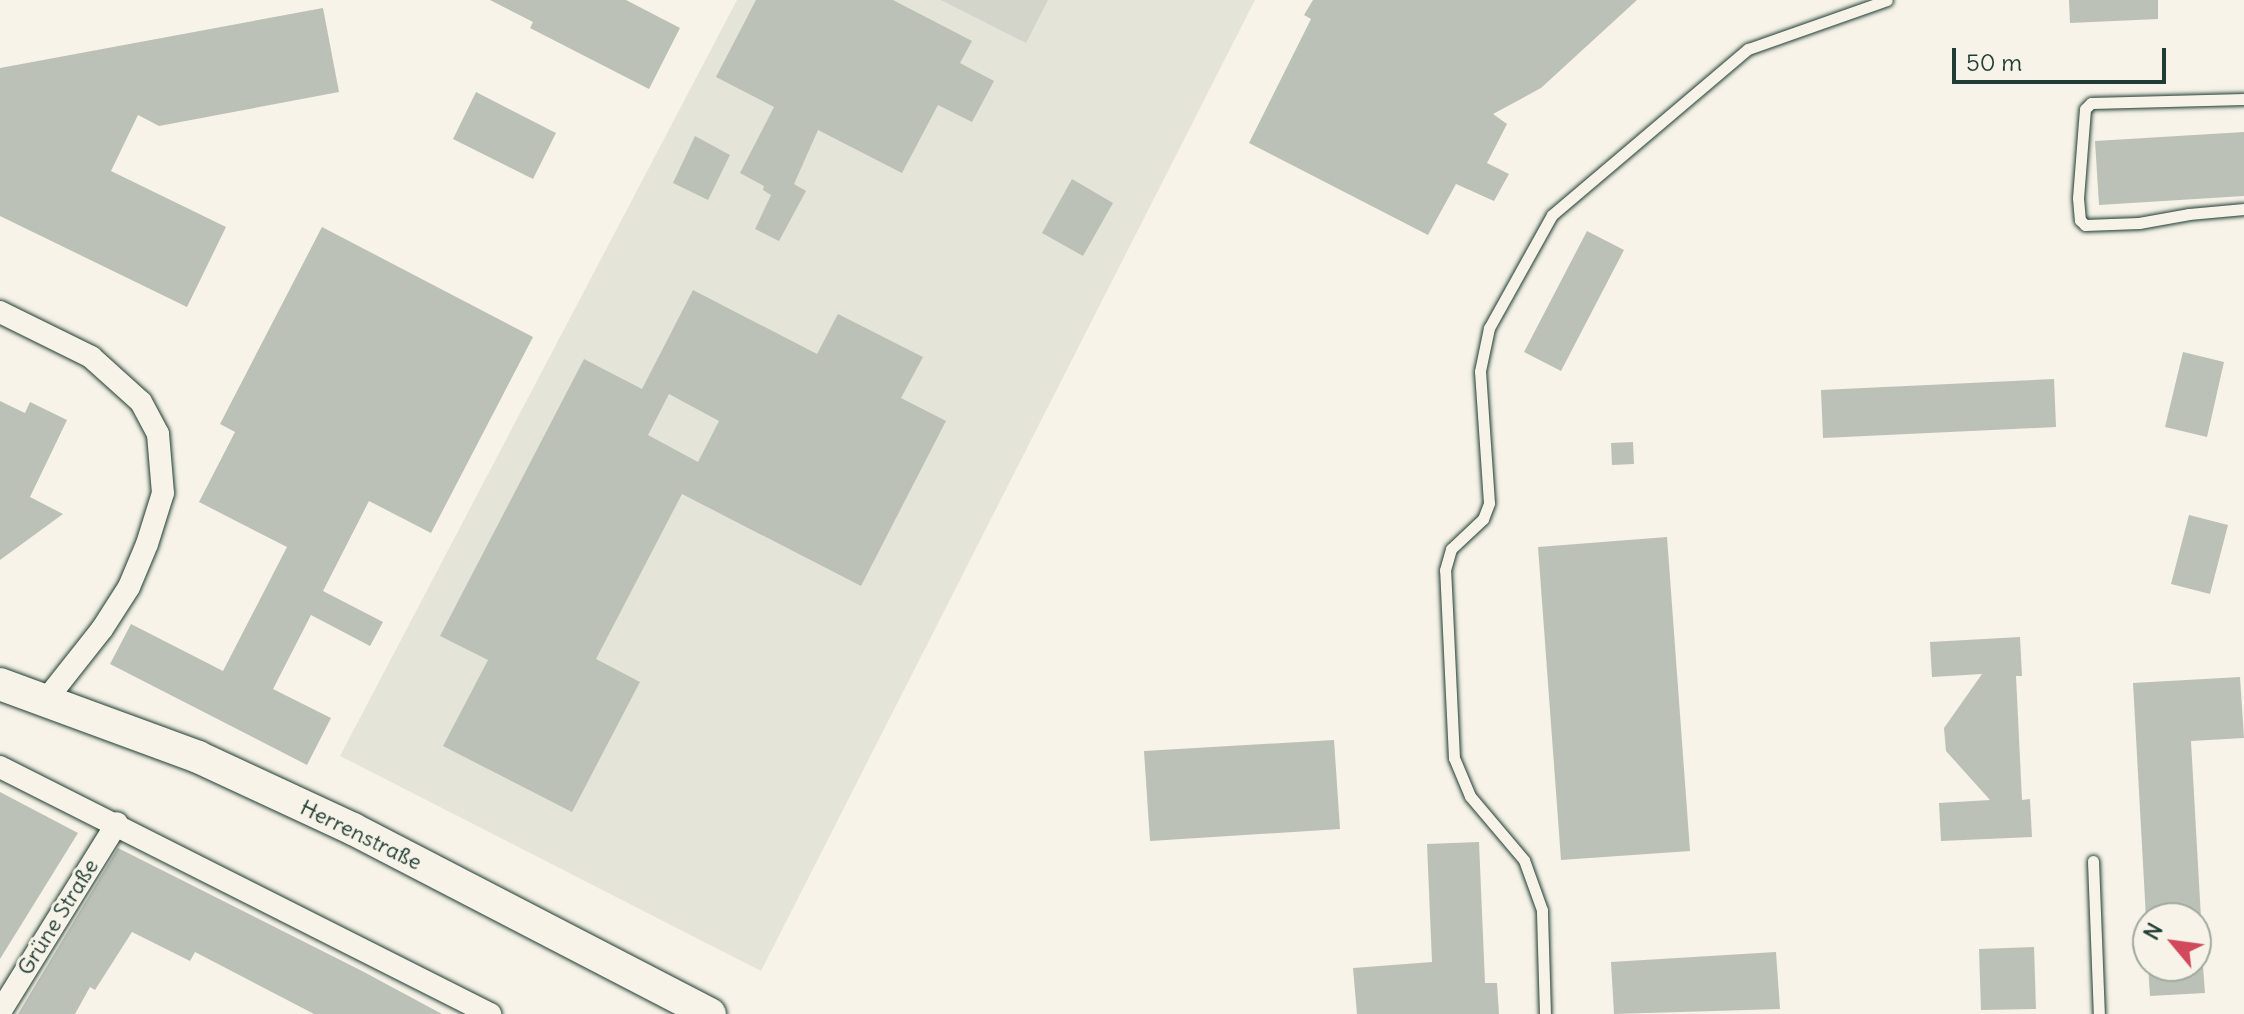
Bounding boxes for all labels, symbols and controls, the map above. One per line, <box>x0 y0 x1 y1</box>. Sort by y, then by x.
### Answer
scale bar <box>1956 32 2170 82</box>
text: 50 m <box>1966 47 2022 77</box>
street label: Herrenstraße <box>296 794 426 876</box>
street label: Grüne Straße <box>12 854 104 980</box>
north arrow <box>2132 902 2212 982</box>
text: N <box>2137 918 2169 945</box>

